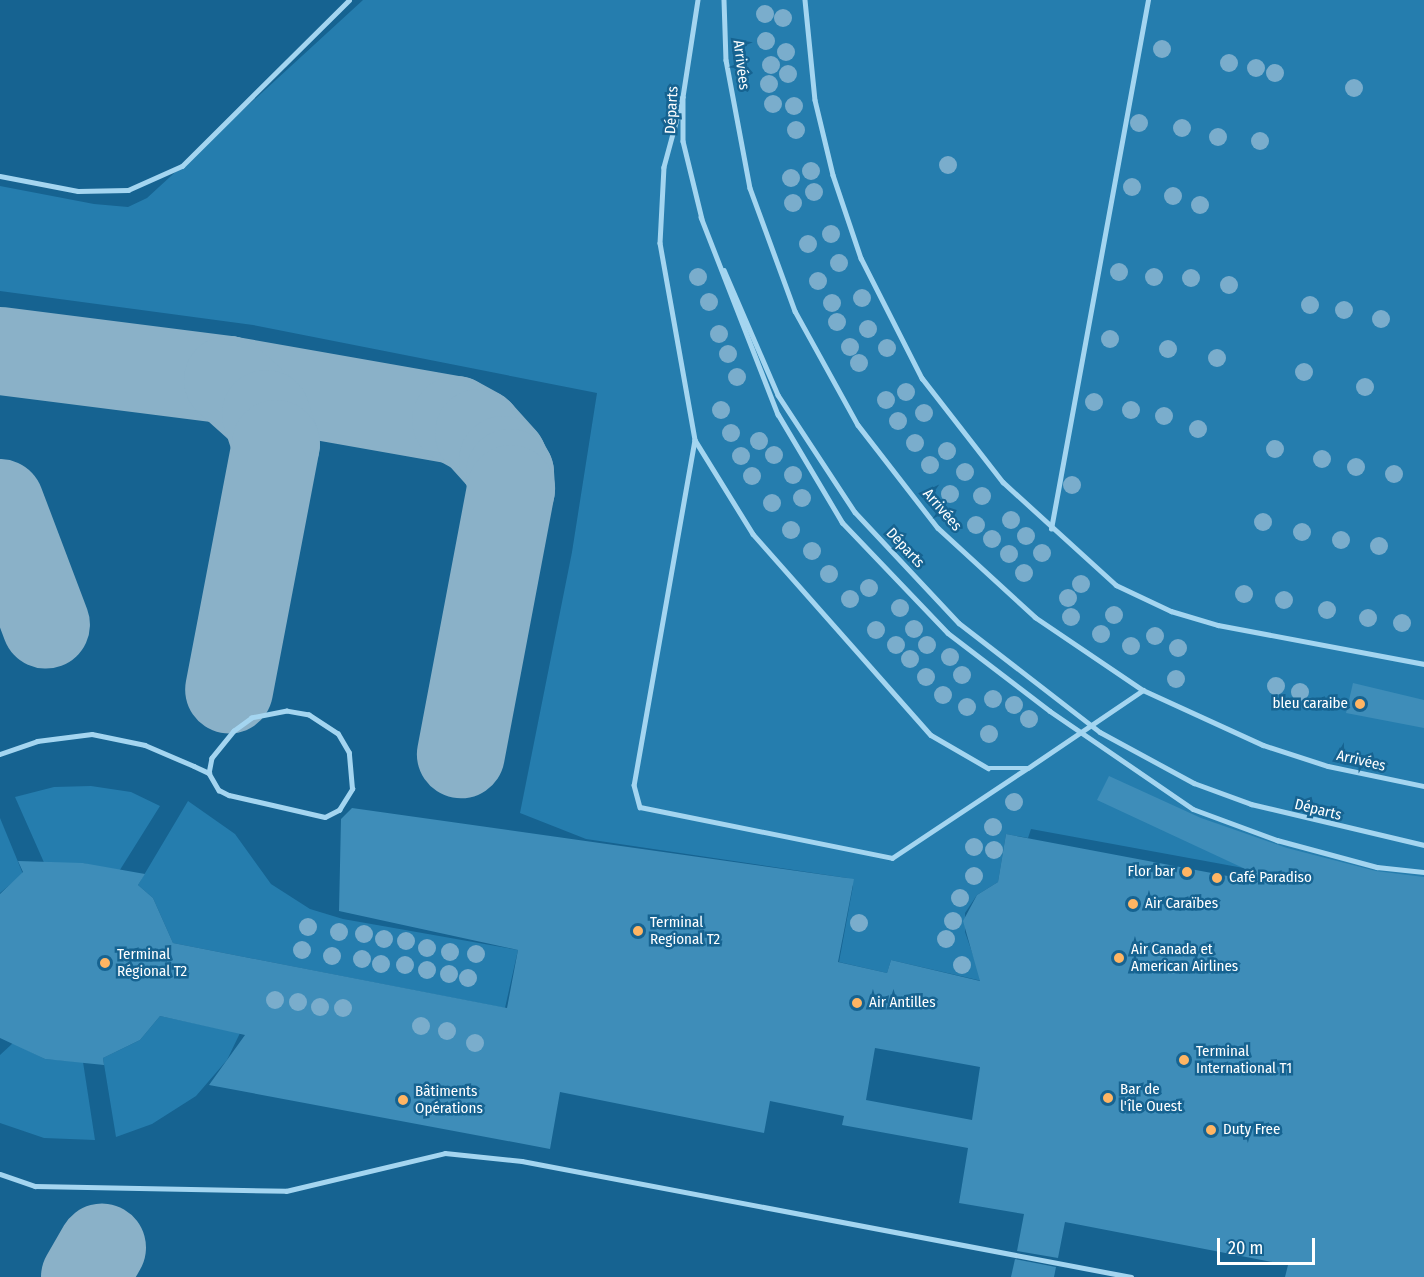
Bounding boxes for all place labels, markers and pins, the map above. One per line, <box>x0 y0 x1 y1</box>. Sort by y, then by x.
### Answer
place label: bleu caraibe <box>1272 695 1348 713</box>
marker: bleu caraibe <box>1353 697 1367 711</box>
place label: Flor bar <box>1128 863 1175 881</box>
marker: Flor bar <box>1180 865 1194 879</box>
place label: Café Paradiso <box>1229 869 1312 887</box>
marker: Café Paradiso <box>1210 871 1224 885</box>
place label: Air Caraïbes <box>1145 895 1218 913</box>
marker: Air Caraïbes <box>1126 897 1140 911</box>
place label: Terminal Regional T2 <box>650 913 720 948</box>
marker: Terminal Regional T2 <box>631 924 645 938</box>
place label: Air Canada et American Airlines <box>1131 940 1238 975</box>
place label: Terminal Régional T2 <box>117 945 187 980</box>
marker: Air Canada et American Airlines <box>1112 951 1126 965</box>
marker: Terminal Régional T2 <box>98 956 112 970</box>
place label: Air Antilles <box>869 994 936 1012</box>
marker: Air Antilles <box>850 996 864 1010</box>
place label: Terminal International T1 <box>1196 1042 1292 1077</box>
marker: Terminal International T1 <box>1177 1053 1191 1067</box>
place label: Bar de l'île Ouest <box>1120 1080 1182 1115</box>
place label: Bâtiments Opérations <box>415 1082 483 1117</box>
marker: Bar de l'île Ouest <box>1101 1091 1115 1105</box>
marker: Bâtiments Opérations <box>396 1093 410 1107</box>
place label: Duty Free <box>1223 1121 1280 1139</box>
marker: Duty Free <box>1204 1123 1218 1137</box>

